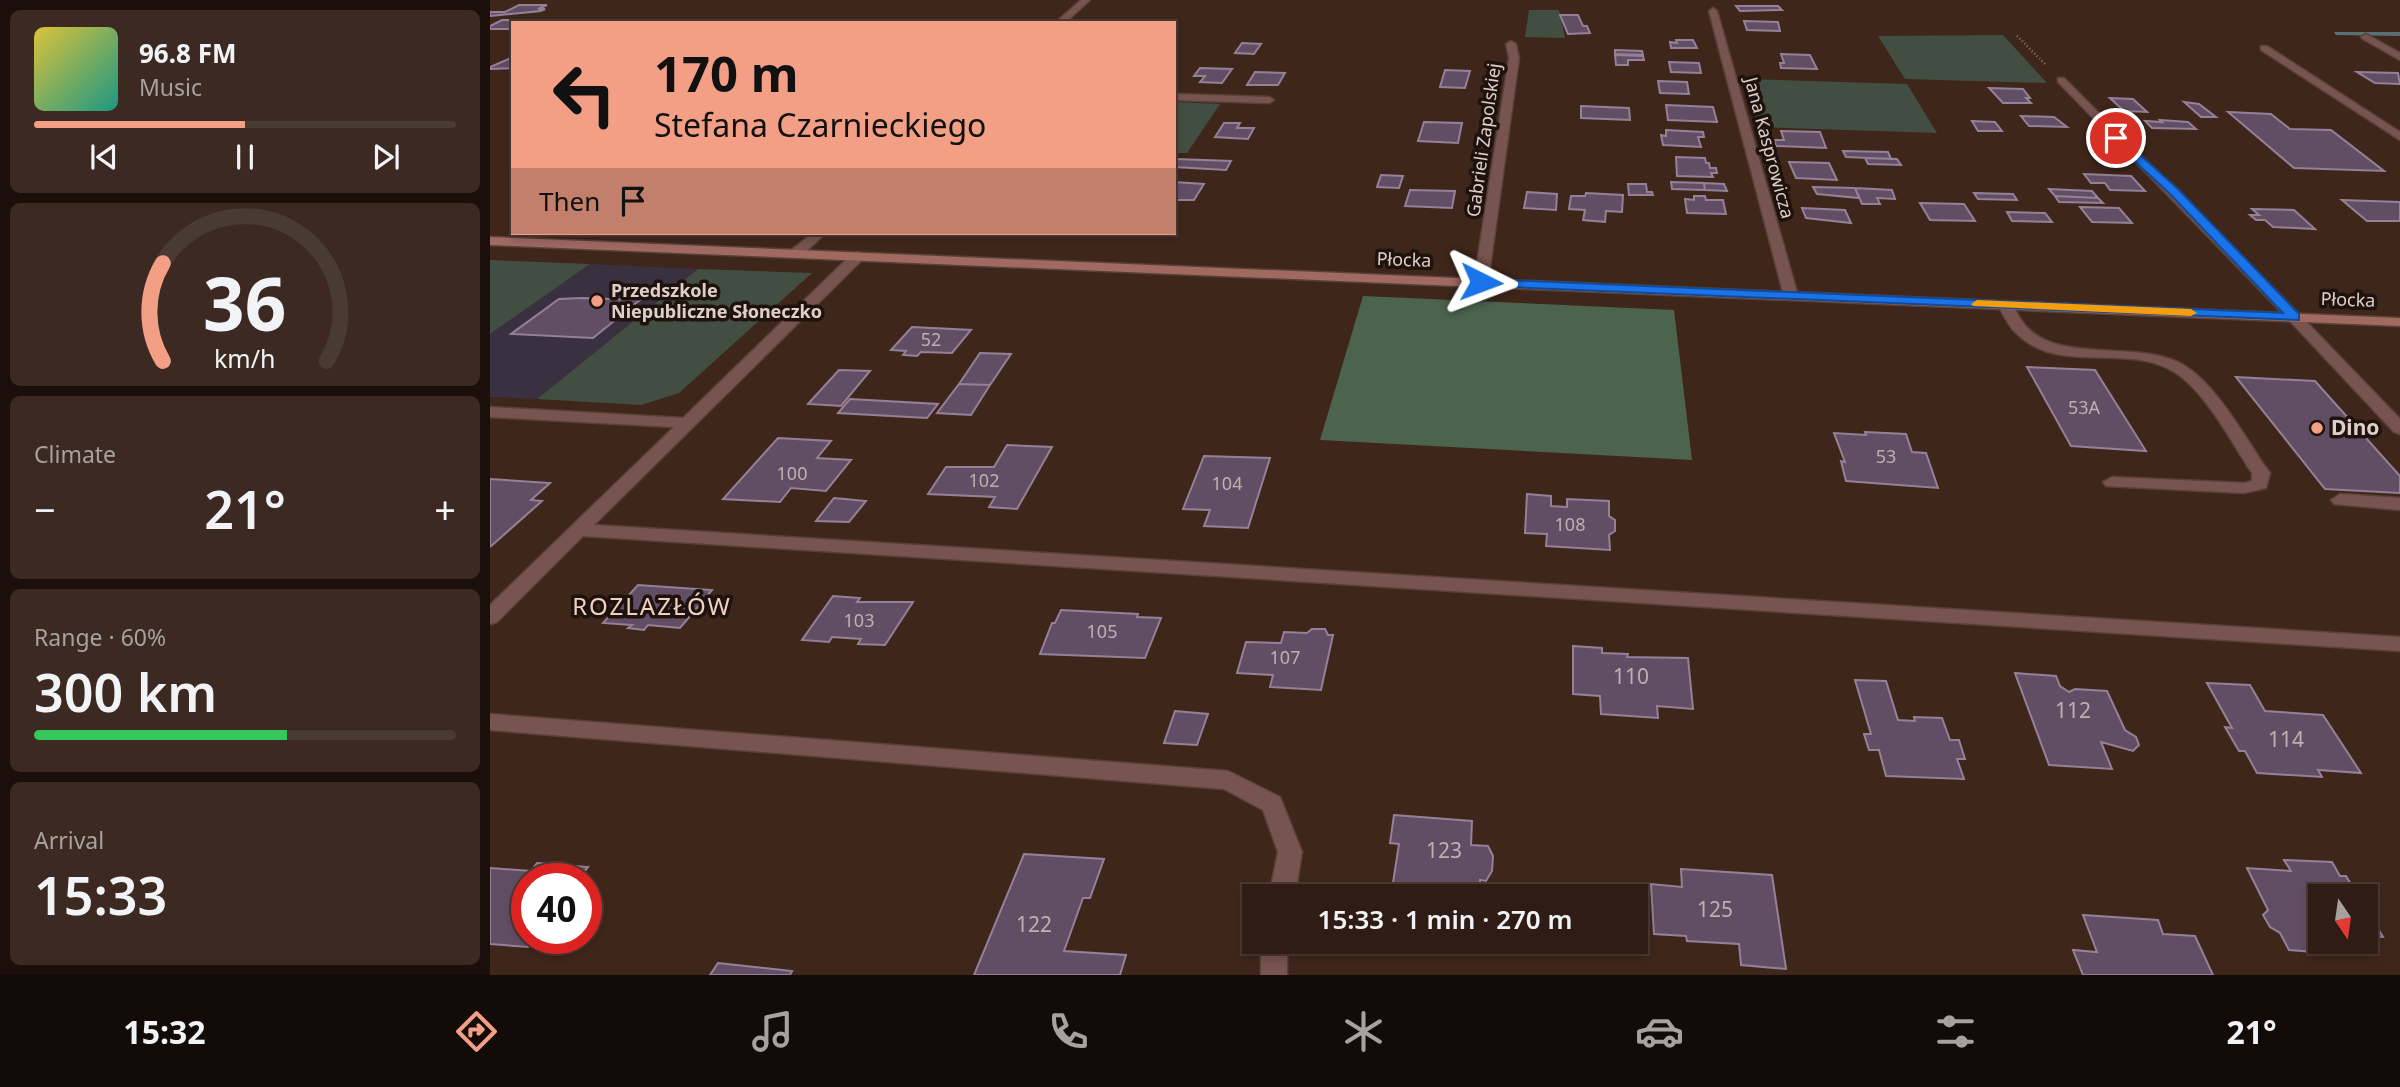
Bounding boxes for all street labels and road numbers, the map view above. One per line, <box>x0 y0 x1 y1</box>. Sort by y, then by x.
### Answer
street label: Gabrieli Zapolskiej <box>1460 61 1506 218</box>
street label: Jana Kasprowicza <box>1739 72 1800 221</box>
street label: Płocka <box>1376 246 1432 272</box>
street label: Płocka <box>2320 286 2376 312</box>

